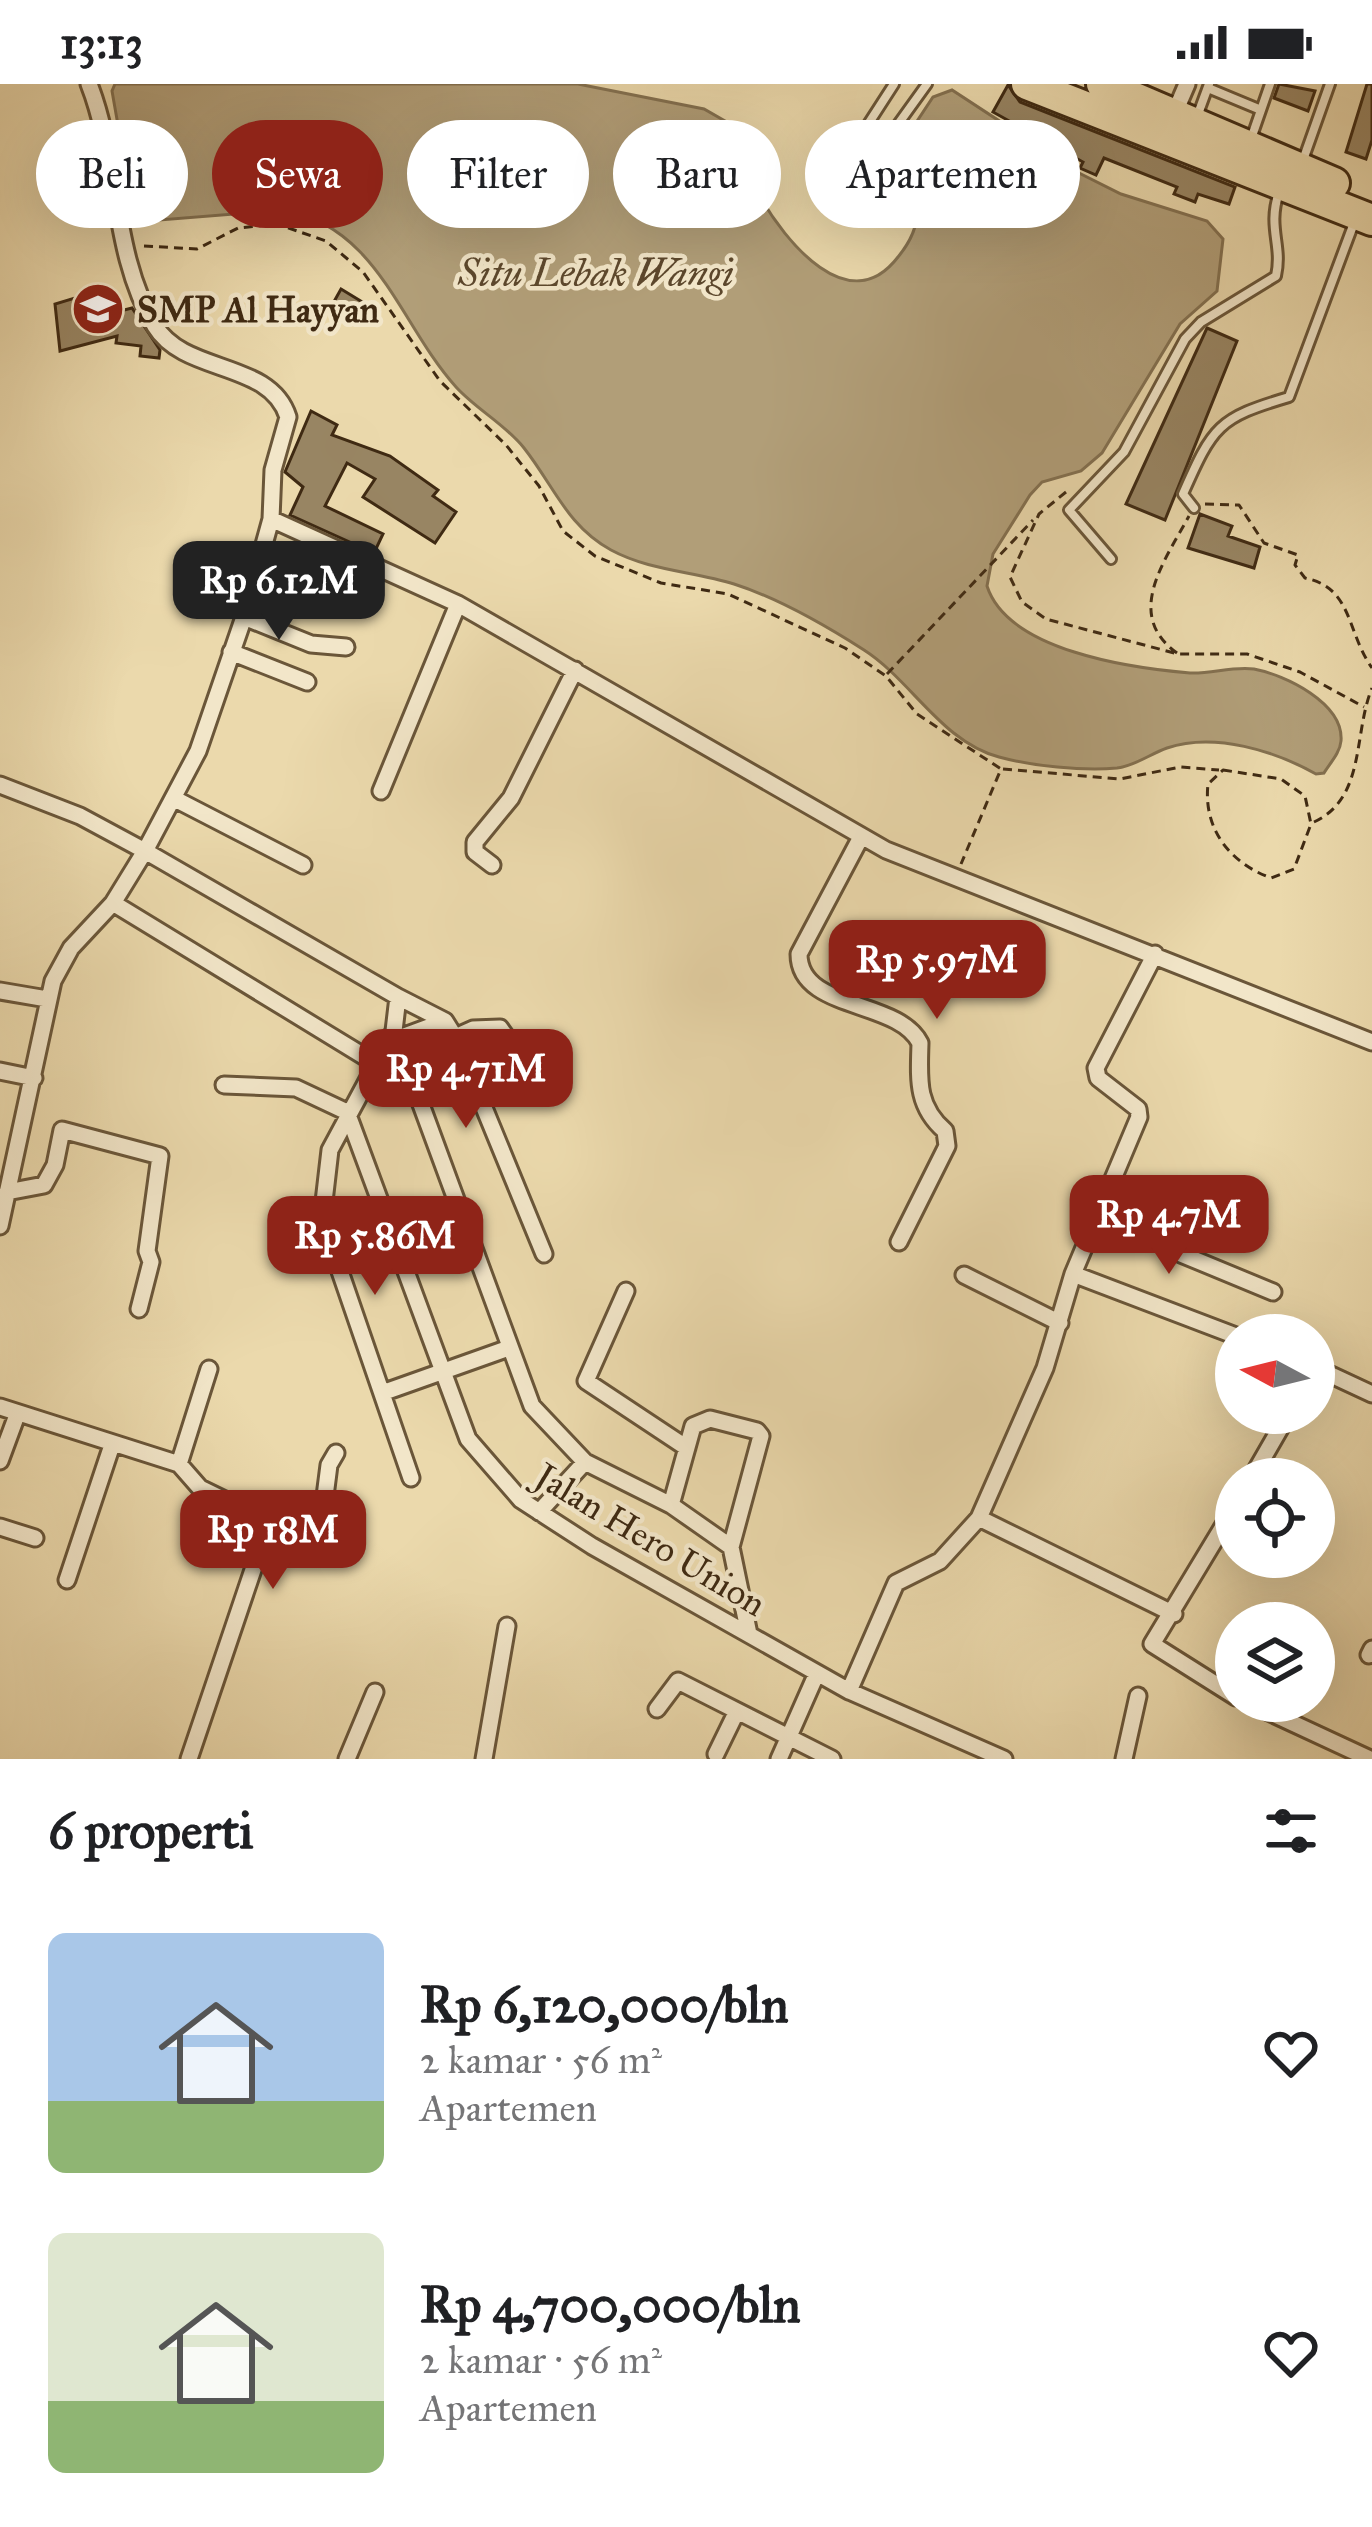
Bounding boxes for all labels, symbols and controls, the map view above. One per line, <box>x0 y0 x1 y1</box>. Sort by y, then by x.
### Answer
text: 13:13 <box>60 15 143 70</box>
chip: Beli <box>36 120 188 228</box>
chip: Sewa <box>212 120 383 228</box>
chip: Filter <box>407 120 589 228</box>
chip: Baru <box>613 120 781 228</box>
chip: Apartemen <box>805 120 1080 228</box>
water label: Situ Lebak Wangi <box>457 249 734 297</box>
school or university icon: SMP Al Hayyan <box>70 281 126 337</box>
place label: SMP Al Hayyan <box>137 288 380 332</box>
pin: Rp 6.12M <box>155 541 403 643</box>
text: Rp 6.12M <box>200 556 358 604</box>
pin: Rp 5.97M <box>813 920 1061 1022</box>
text: Rp 5.97M <box>856 935 1018 983</box>
pin: Rp 4.71M <box>342 1029 590 1131</box>
text: Rp 4.71M <box>386 1044 546 1092</box>
pin: Rp 4.7M <box>1058 1175 1280 1277</box>
text: Rp 4.7M <box>1097 1190 1241 1238</box>
pin: Rp 5.86M <box>251 1196 499 1298</box>
text: Rp 5.86M <box>294 1211 456 1259</box>
north arrow <box>1215 1314 1335 1434</box>
map controls <box>1215 1314 1335 1722</box>
street label: Jalan Hero Union <box>524 1452 774 1626</box>
button: locate <box>1215 1458 1335 1578</box>
pin: Rp 18M <box>175 1490 371 1592</box>
text: Rp 18M <box>207 1505 339 1553</box>
button: layers <box>1215 1602 1335 1722</box>
icon: filters <box>1258 1798 1324 1864</box>
text: 6 properti <box>48 1800 253 1862</box>
text: Rp 6,120,000/bln <box>420 1974 789 2036</box>
icon: home <box>144 1981 288 2125</box>
icon: heart <box>1258 2020 1324 2086</box>
text: 2 kamar · 56 m² <box>420 2036 662 2084</box>
text: Apartemen <box>420 2084 597 2132</box>
text: Rp 4,700,000/bln <box>420 2274 801 2336</box>
icon: home <box>144 2281 288 2425</box>
icon: heart <box>1258 2320 1324 2386</box>
text: 2 kamar · 56 m² <box>420 2336 662 2384</box>
text: Apartemen <box>420 2384 597 2432</box>

